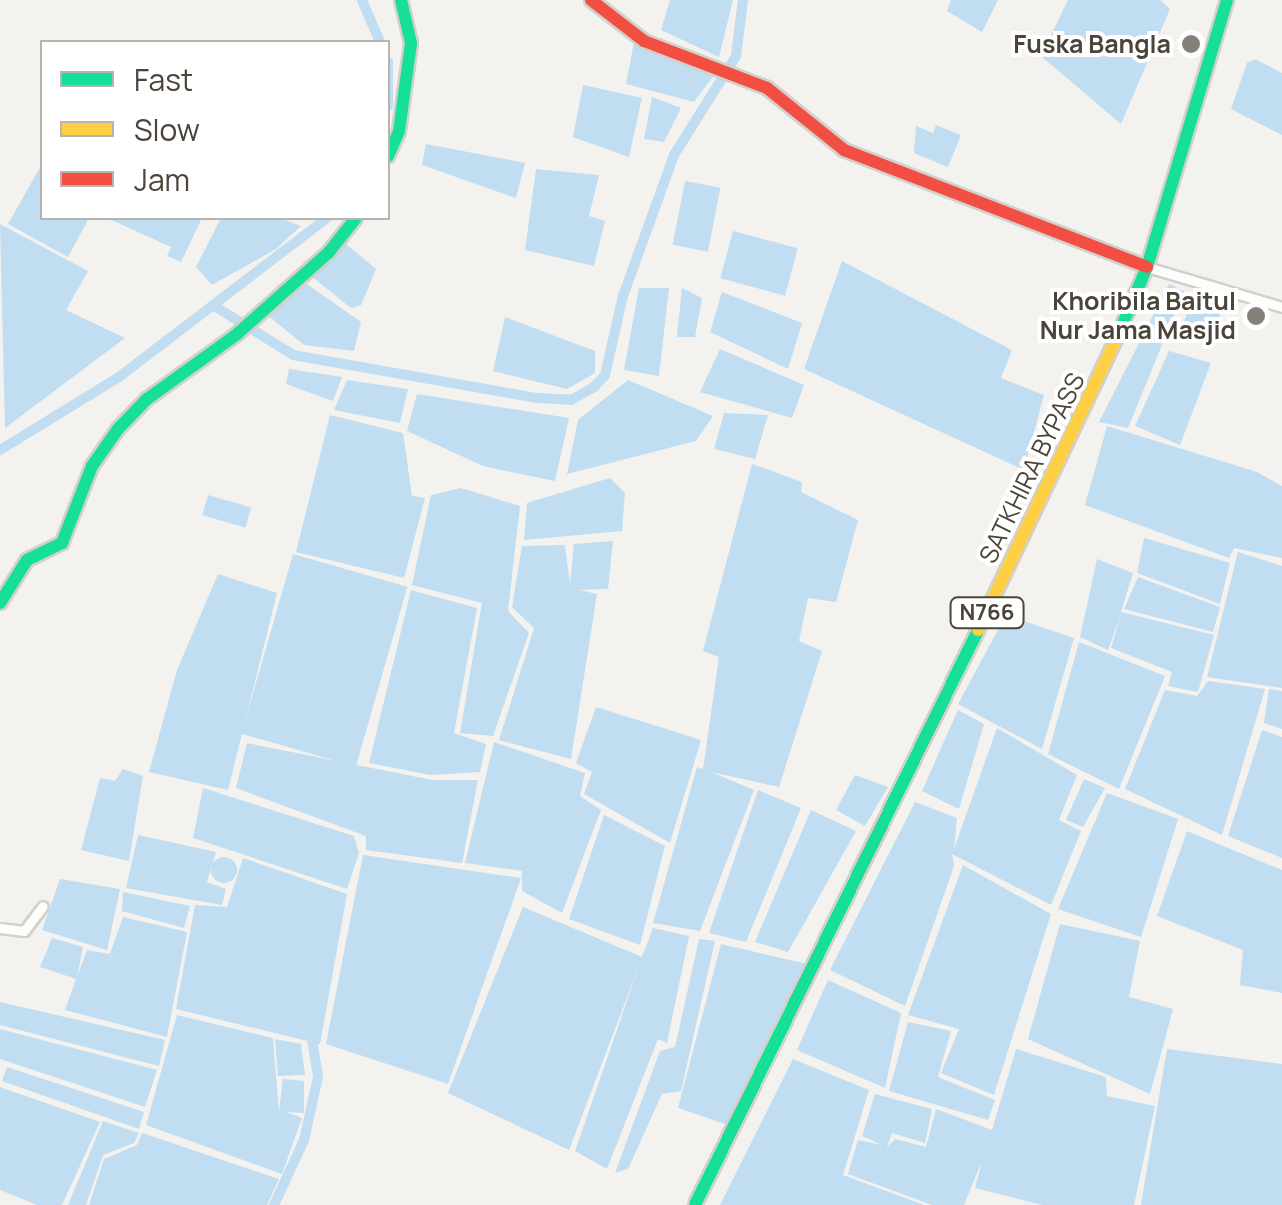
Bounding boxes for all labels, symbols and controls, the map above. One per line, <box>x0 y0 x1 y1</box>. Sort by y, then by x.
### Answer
place label: Fuska Bangla <box>1013 29 1171 59</box>
marker: Fuska Bangla <box>1180 33 1202 55</box>
legend <box>40 40 390 220</box>
text: Fast <box>134 59 193 100</box>
text: Slow <box>134 109 200 150</box>
text: Jam <box>134 159 190 200</box>
place label: Khoribila Baitul Nur Jama Masjid <box>1040 287 1236 346</box>
marker: Khoribila Baitul Nur Jama Masjid <box>1245 305 1267 327</box>
street label: SATKHIRA BYPASS <box>973 368 1091 568</box>
road number: N766 <box>950 596 1024 630</box>

